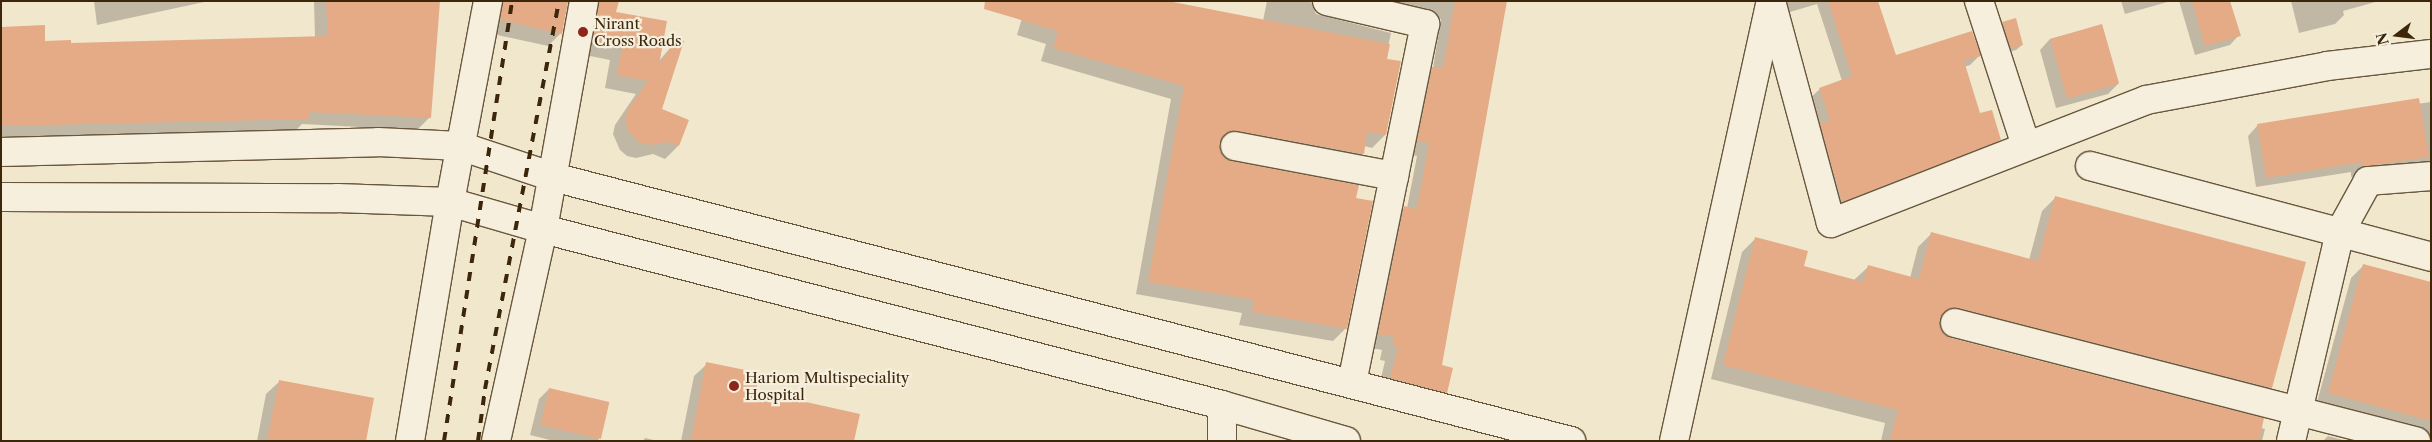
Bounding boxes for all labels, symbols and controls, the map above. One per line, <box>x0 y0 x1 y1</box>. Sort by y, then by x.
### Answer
north arrow <box>2372 10 2422 60</box>
place label: Nirant Cross Roads <box>594 14 682 49</box>
marker: Nirant Cross Roads <box>576 25 590 39</box>
text: N <box>2372 31 2393 47</box>
place label: Hariom Multispeciality Hospital <box>745 368 909 403</box>
marker: Hariom Multispeciality Hospital <box>727 379 741 393</box>

